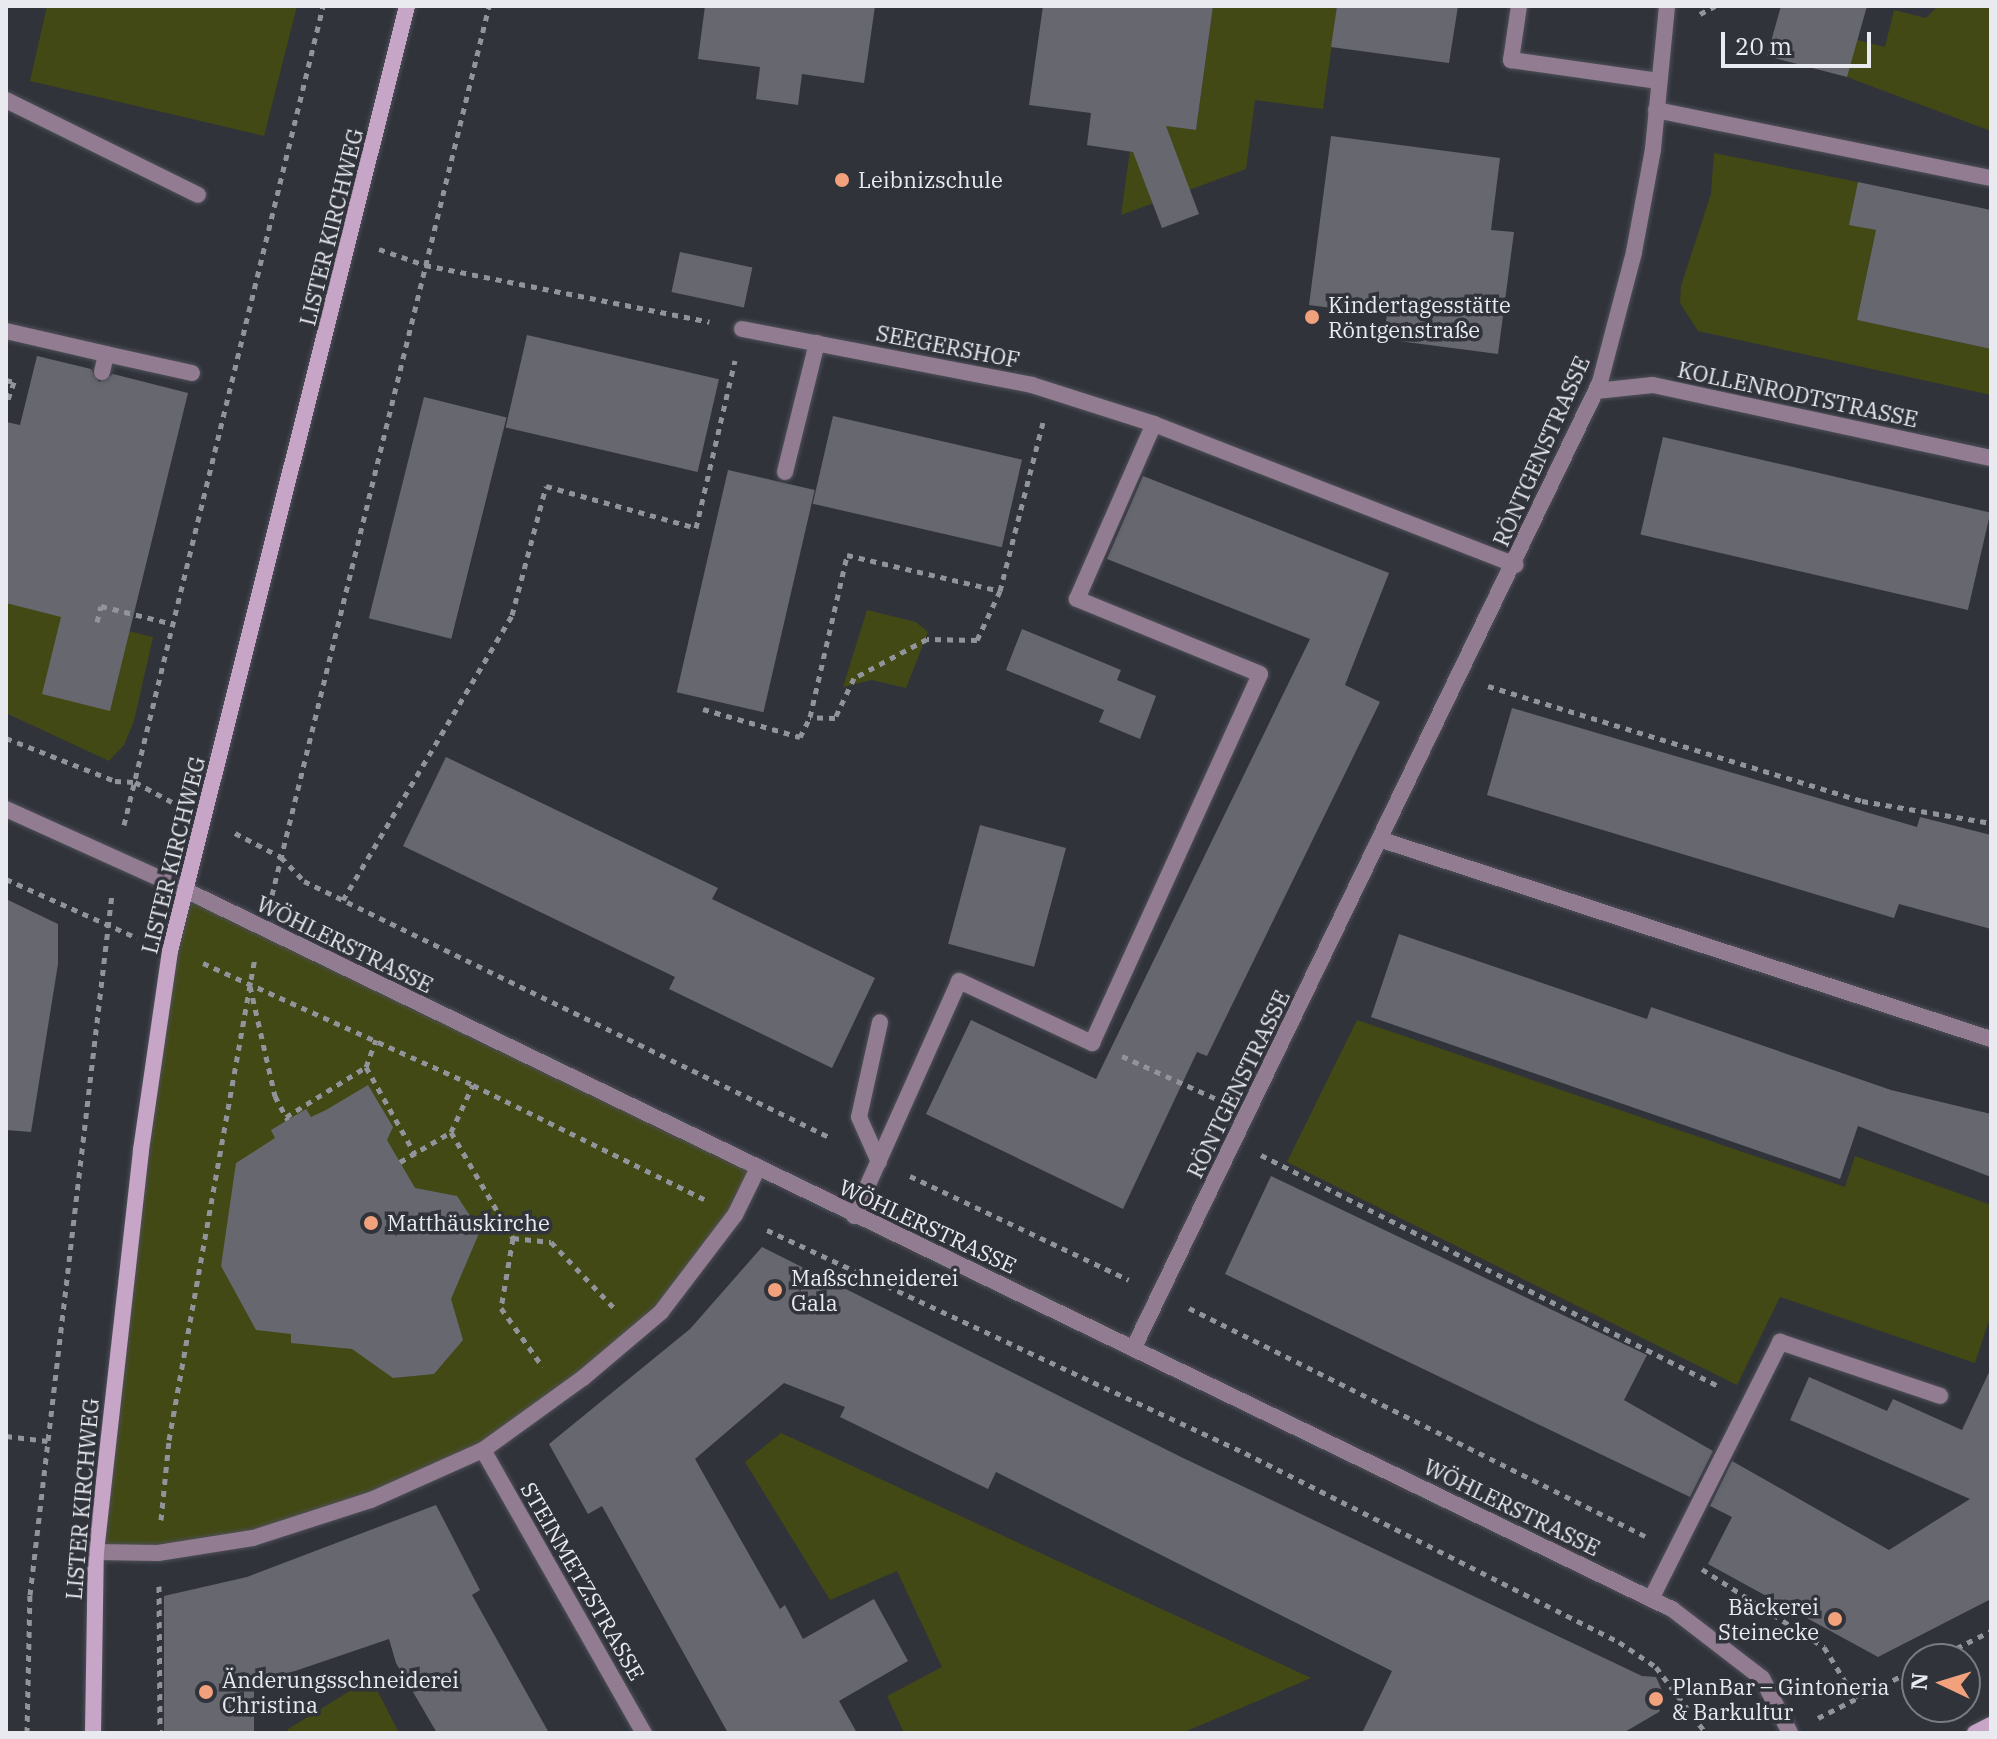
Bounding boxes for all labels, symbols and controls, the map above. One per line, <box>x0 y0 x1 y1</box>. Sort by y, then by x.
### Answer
scale bar <box>1725 16 1875 66</box>
text: 20 m <box>1735 30 1792 62</box>
street label: LISTER KIRCHWEG <box>294 126 368 328</box>
place label: Leibnizschule <box>858 167 1003 193</box>
marker: Leibnizschule <box>833 171 851 189</box>
place label: Kindertagesstätte Röntgenstraße <box>1328 291 1511 342</box>
marker: Kindertagesstätte Röntgenstraße <box>1303 308 1321 326</box>
street label: SEEGERSHOF <box>874 319 1022 373</box>
street label: RÖNTGENSTRASSE <box>1487 352 1595 550</box>
street label: KOLLENRODTSTRASSE <box>1675 356 1921 432</box>
street label: LISTER KIRCHWEG <box>136 754 210 956</box>
street label: WÖHLERSTRASSE <box>253 890 437 998</box>
street label: RÖNTGENSTRASSE <box>1181 986 1295 1182</box>
street label: WÖHLERSTRASSE <box>835 1173 1021 1279</box>
place label: Matthäuskirche <box>387 1210 550 1236</box>
marker: Matthäuskirche <box>362 1214 380 1232</box>
place label: Maßschneiderei Gala <box>791 1264 959 1316</box>
marker: Maßschneiderei Gala <box>766 1281 784 1299</box>
street label: LISTER KIRCHWEG <box>60 1397 104 1601</box>
street label: WÖHLERSTRASSE <box>1420 1453 1604 1561</box>
street label: STEINMETZSTRASSE <box>515 1477 651 1685</box>
place label: Bäckerei Steinecke <box>1718 1593 1819 1644</box>
marker: Bäckerei Steinecke <box>1826 1610 1844 1628</box>
north arrow <box>1901 1643 1981 1723</box>
place label: Änderungsschneiderei Christina <box>222 1666 459 1718</box>
text: N <box>1903 1672 1934 1691</box>
place label: PlanBar – Gintoneria & Barkultur <box>1672 1673 1890 1724</box>
marker: Änderungsschneiderei Christina <box>197 1683 215 1701</box>
marker: PlanBar – Gintoneria & Barkultur <box>1647 1690 1665 1708</box>

